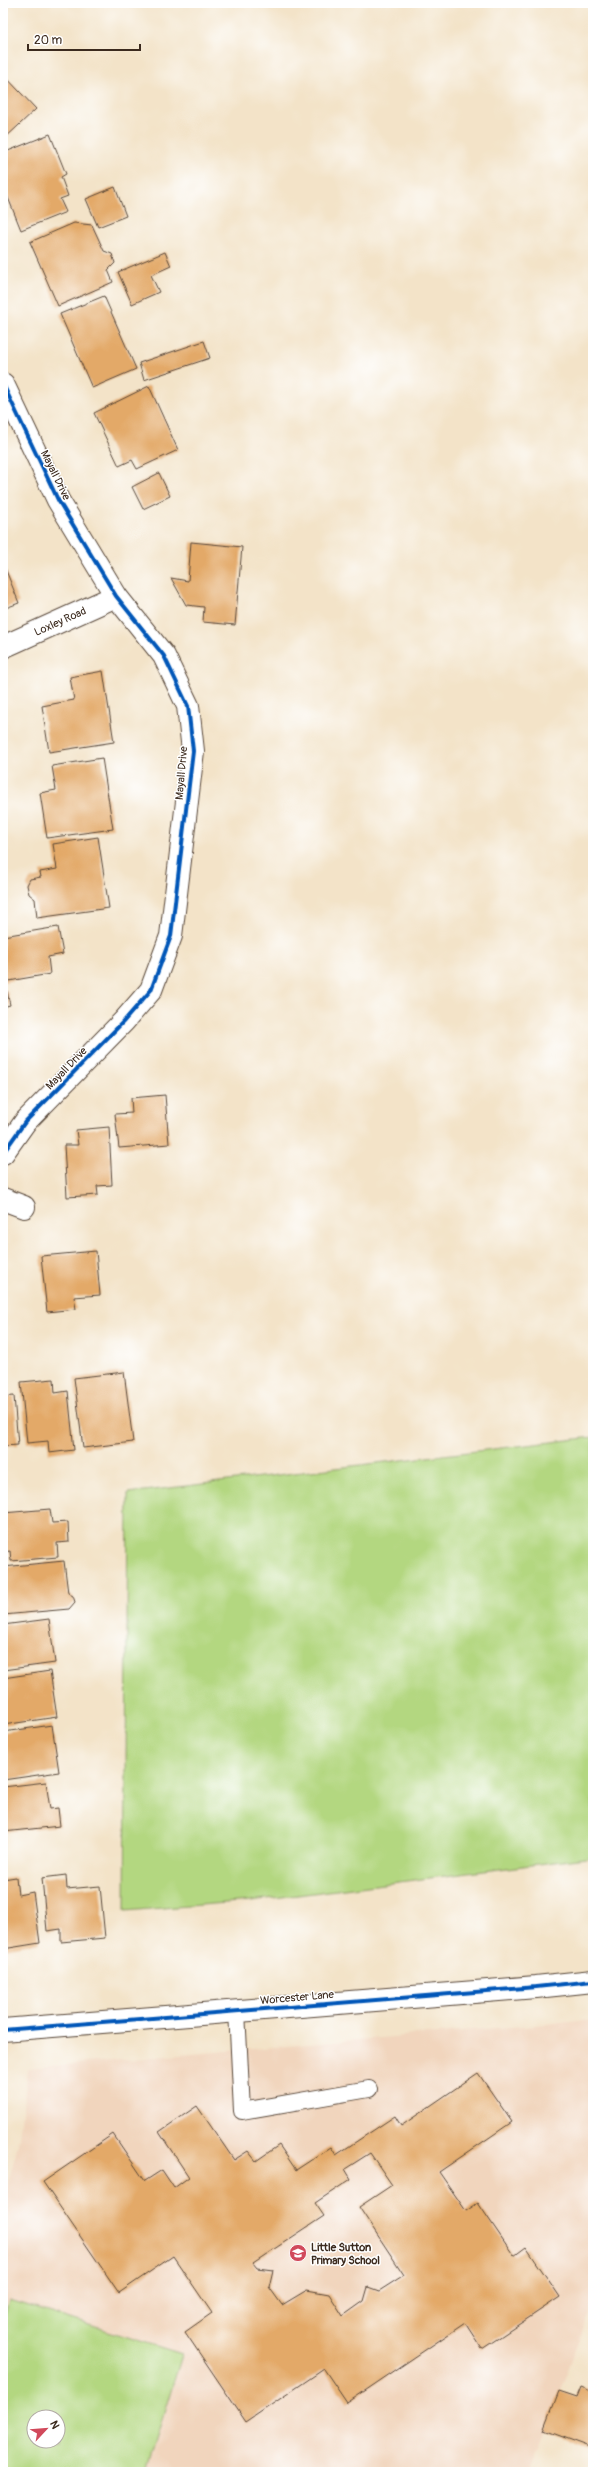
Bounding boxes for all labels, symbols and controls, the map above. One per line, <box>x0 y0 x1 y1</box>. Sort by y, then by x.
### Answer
scale bar <box>28 26 140 52</box>
text: 20 m <box>34 33 63 48</box>
street label: Mayall Drive <box>38 448 73 503</box>
street label: Loxley Road <box>32 604 88 639</box>
street label: Mayall Drive <box>173 745 190 800</box>
street label: Mayall Drive <box>43 1044 90 1092</box>
street label: Worcester Lane <box>260 1988 335 2007</box>
place label: Little Sutton Primary School <box>311 2241 380 2267</box>
school or university icon: Little Sutton Primary School <box>288 2243 308 2263</box>
north arrow <box>26 2409 66 2449</box>
text: N <box>47 2419 62 2432</box>

